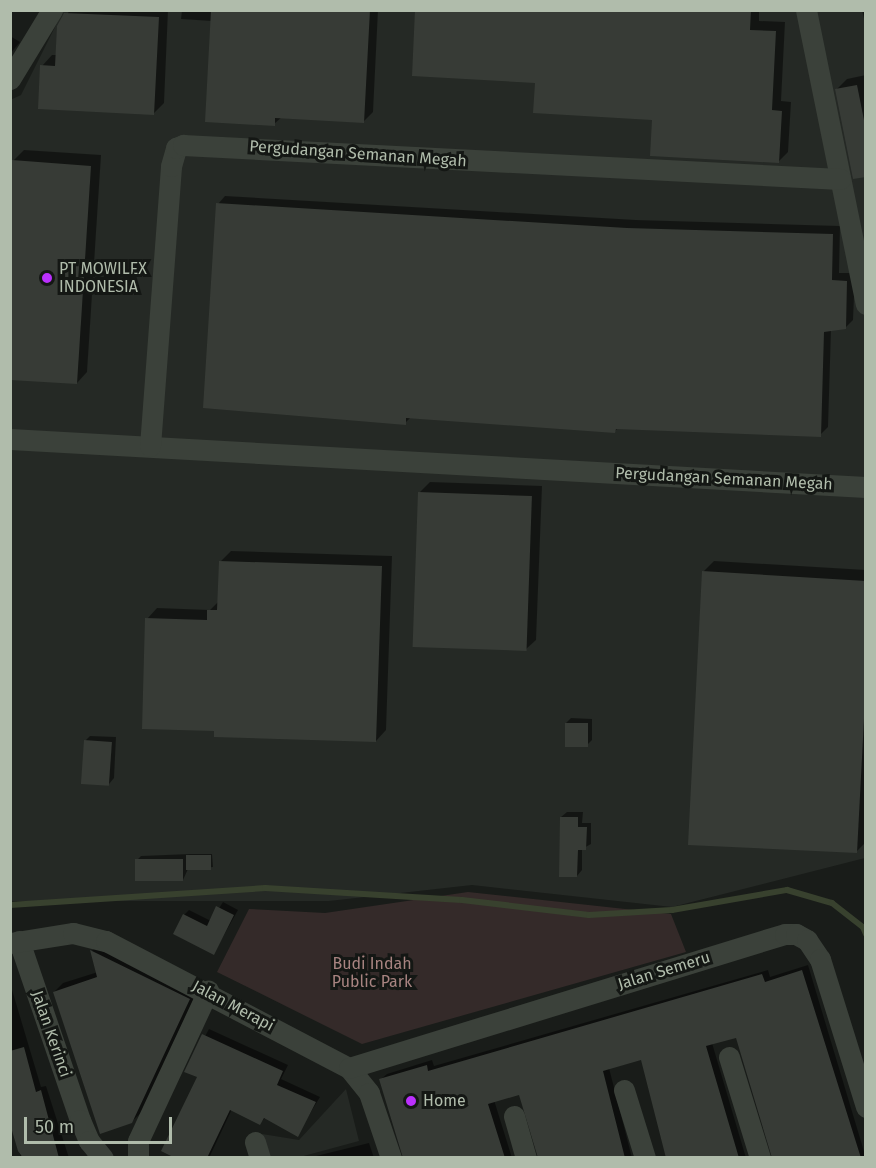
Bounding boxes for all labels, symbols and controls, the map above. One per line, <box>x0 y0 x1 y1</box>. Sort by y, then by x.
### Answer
street label: Pergudangan Semanan Megah <box>249 137 467 171</box>
place label: PT MOWILEX INDONESIA <box>59 259 147 297</box>
marker: PT MOWILEX INDONESIA <box>40 271 54 285</box>
street label: Pergudangan Semanan Megah <box>615 464 833 494</box>
street label: Jalan Semeru <box>615 948 713 994</box>
park label: Budi Indah Public Park <box>332 954 412 992</box>
street label: Jalan Merapi <box>189 976 277 1036</box>
street label: Jalan Kerinci <box>27 988 75 1080</box>
place label: Home <box>423 1091 466 1111</box>
marker: Home <box>404 1094 418 1108</box>
scale bar <box>27 1105 176 1143</box>
text: 50 m <box>35 1116 74 1138</box>

